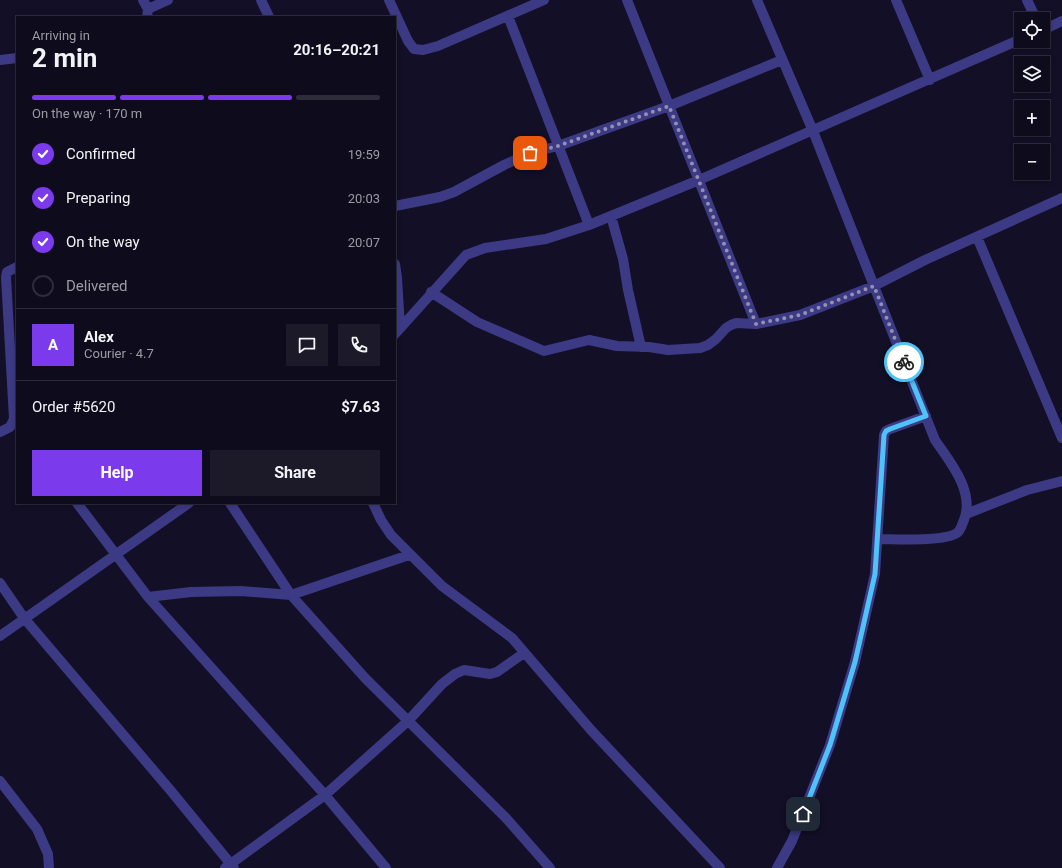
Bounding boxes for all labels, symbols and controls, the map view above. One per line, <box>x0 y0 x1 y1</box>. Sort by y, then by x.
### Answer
map controls <box>1014 12 1050 180</box>
button: locate <box>1014 12 1050 48</box>
text: Arriving in <box>32 28 90 43</box>
text: 20:16–20:21 <box>293 41 380 59</box>
text: 2 min <box>32 43 97 73</box>
button: layers <box>1014 56 1050 92</box>
button: + <box>1014 100 1050 136</box>
text: On the way · 170 m <box>32 106 142 121</box>
pin <box>513 136 547 170</box>
icon: bag <box>519 142 541 164</box>
icon: check <box>32 143 54 165</box>
button: − <box>1014 144 1050 180</box>
text: Confirmed <box>66 145 136 163</box>
text: 19:59 <box>348 147 380 162</box>
icon: check <box>32 187 54 209</box>
text: Preparing <box>66 189 130 207</box>
text: 20:03 <box>348 191 380 206</box>
icon: check <box>32 231 54 253</box>
text: On the way <box>66 233 140 251</box>
text: 20:07 <box>348 235 380 250</box>
text: Delivered <box>66 277 128 295</box>
button: chat <box>286 324 328 366</box>
button: phone <box>338 324 380 366</box>
text: Alex <box>84 328 114 346</box>
text: A <box>48 336 58 354</box>
courier <box>884 342 924 382</box>
text: Courier · 4.7 <box>84 346 154 361</box>
icon: bike <box>893 351 915 373</box>
text: Order #5620 <box>32 398 115 416</box>
text: $7.63 <box>341 398 380 416</box>
button: Help <box>32 450 202 496</box>
button: Share <box>210 450 380 496</box>
pin <box>786 797 820 831</box>
icon: home <box>792 803 814 825</box>

